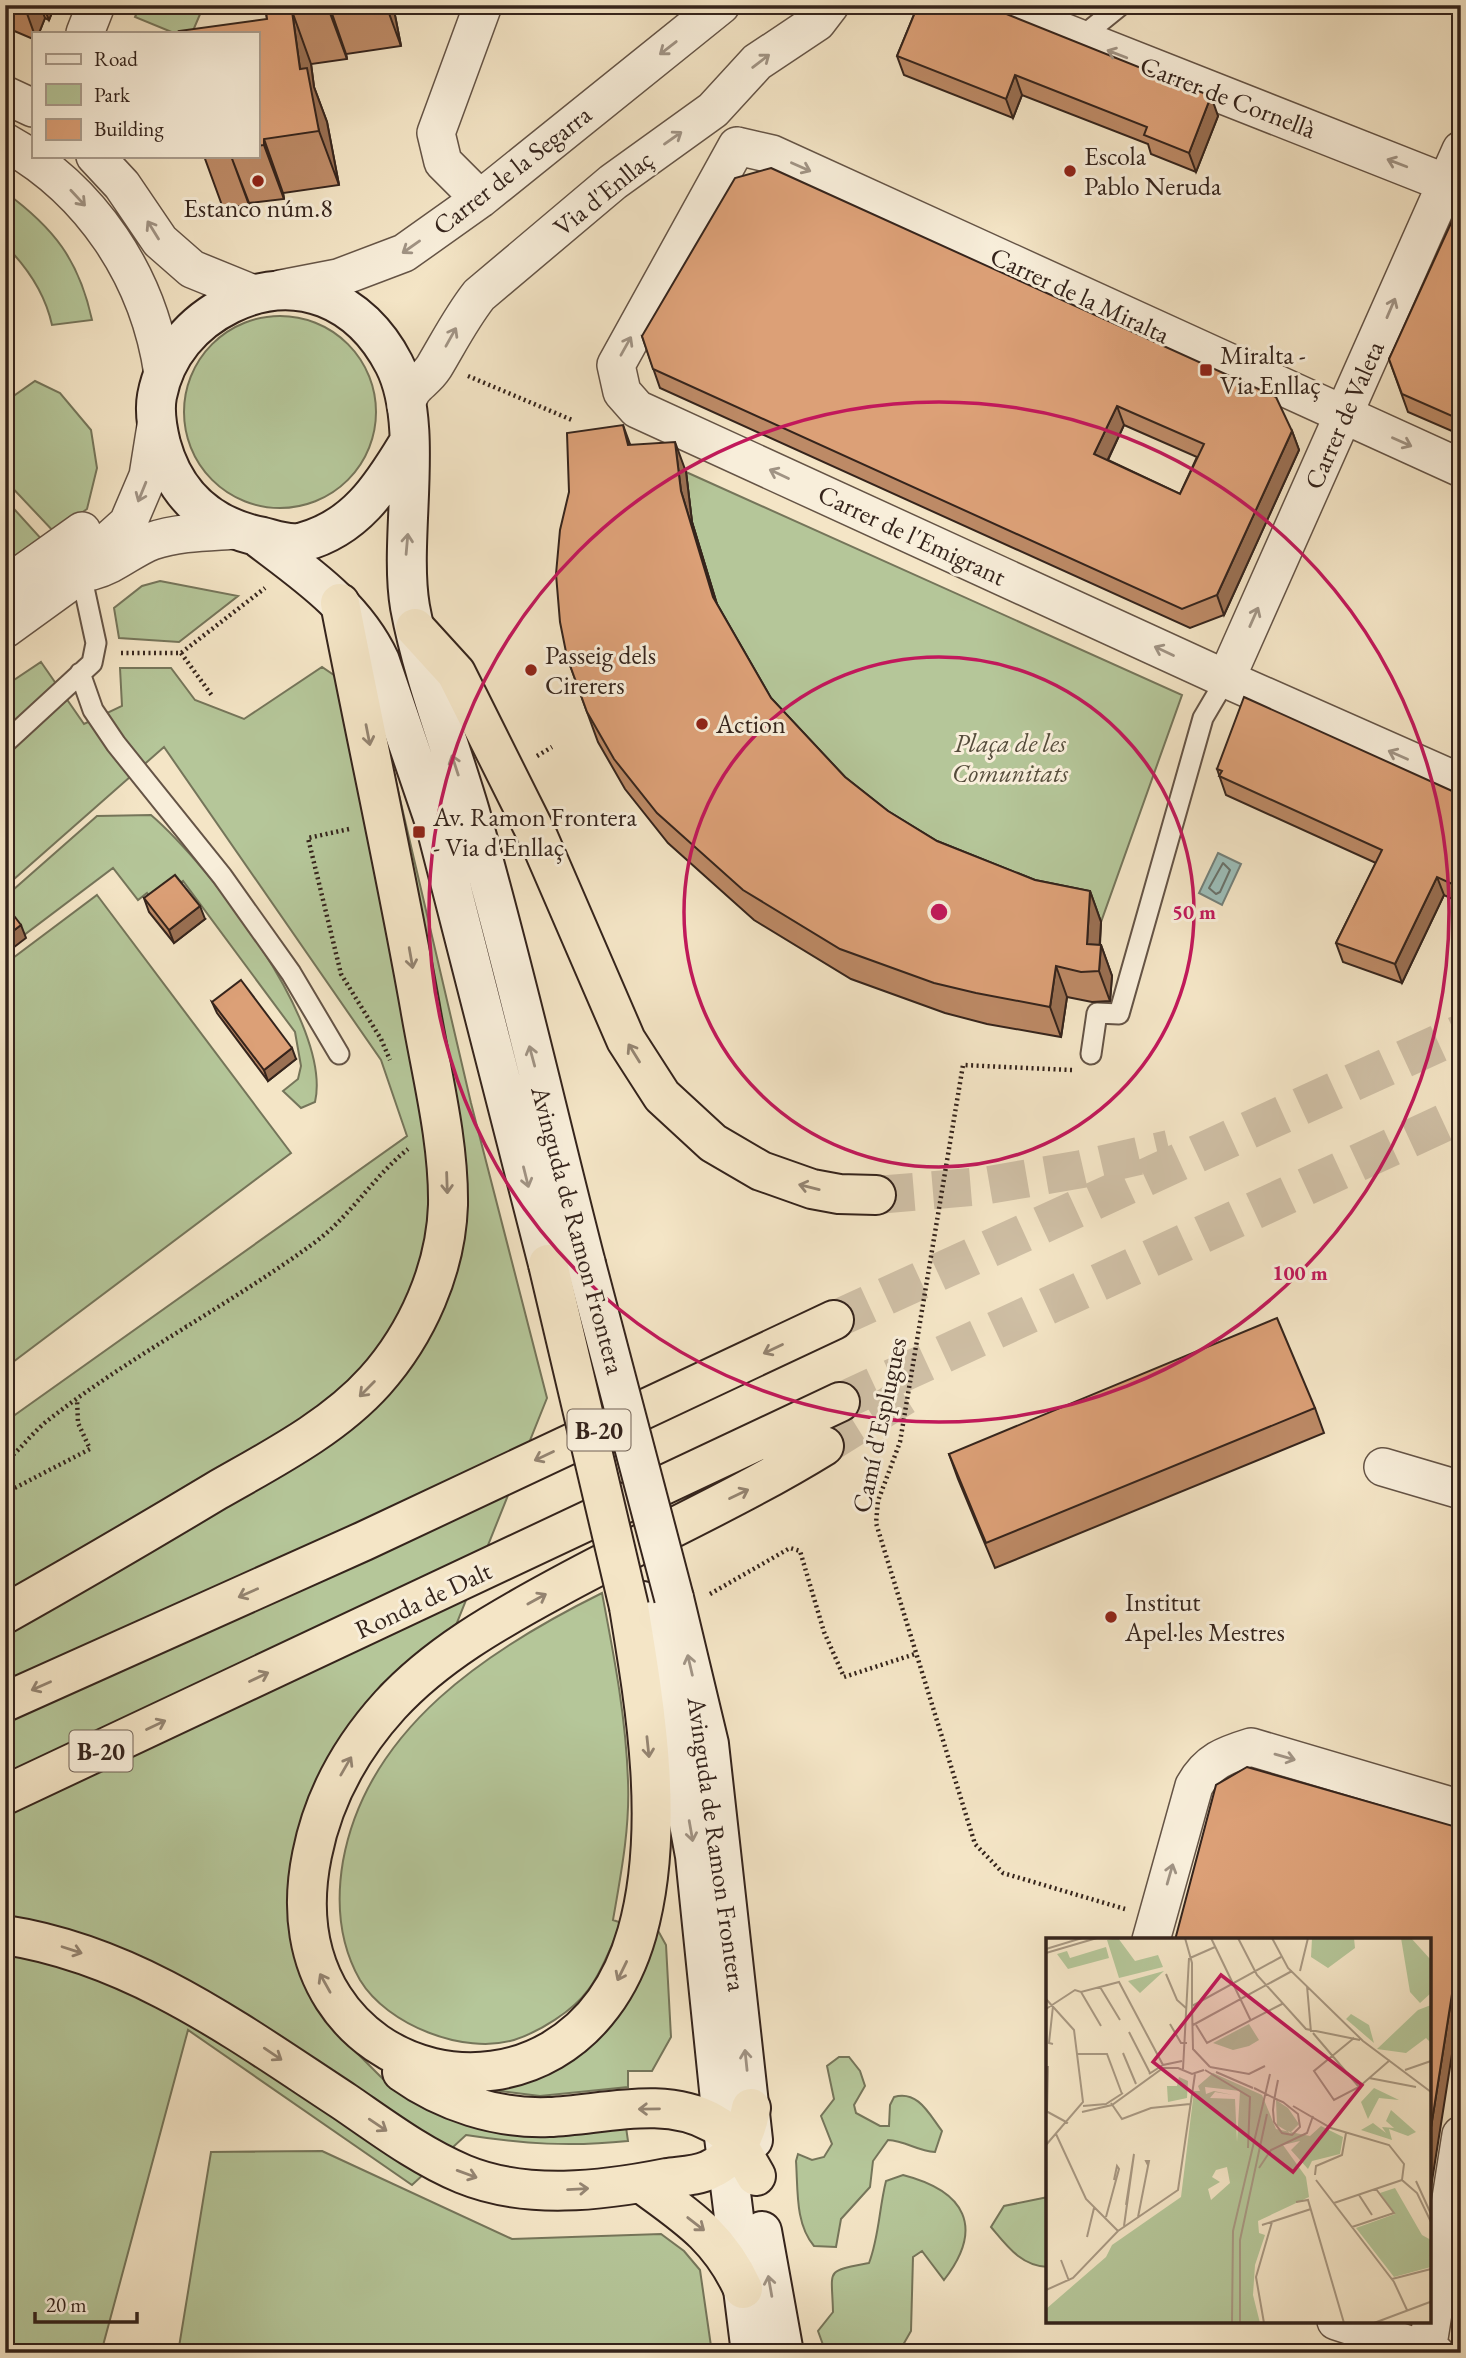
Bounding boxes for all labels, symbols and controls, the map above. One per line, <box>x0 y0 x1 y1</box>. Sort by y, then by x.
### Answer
legend <box>32 32 259 158</box>
one-way arrow <box>659 40 678 55</box>
text: Road <box>94 45 138 72</box>
one-way arrow <box>1107 46 1128 59</box>
street label: Carrer de Cornellà <box>1135 48 1321 146</box>
one-way arrow <box>751 54 770 69</box>
text: Park <box>94 81 131 108</box>
street label: Carrer de la Segarra <box>426 97 599 243</box>
text: Building <box>94 115 164 142</box>
one-way arrow <box>663 131 682 145</box>
place label: Escola Pablo Neruda <box>1084 139 1222 203</box>
street label: Via d'Enllaç <box>546 142 660 244</box>
one-way arrow <box>1387 156 1409 169</box>
one-way arrow <box>790 161 811 174</box>
marker: Escola Pablo Neruda <box>1062 163 1078 179</box>
marker: Estanco núm.8 <box>250 173 266 189</box>
one-way arrow <box>70 189 87 206</box>
place label: Estanco núm.8 <box>183 191 333 225</box>
one-way arrow <box>145 220 159 240</box>
street label: Carrer de la Miralta <box>985 239 1176 352</box>
one-way arrow <box>402 240 421 254</box>
one-way arrow <box>1385 298 1398 319</box>
one-way arrow <box>444 328 458 348</box>
street label: Carrer de Valeta <box>1296 335 1392 494</box>
one-way arrow <box>620 336 633 357</box>
place label: Miralta - Via Enllaç <box>1220 338 1321 402</box>
marker: Miralta - Via Enllaç <box>1198 362 1214 378</box>
one-way arrow <box>1391 436 1413 449</box>
one-way arrow <box>769 467 790 480</box>
street label: Carrer de l'Emigrant <box>813 477 1011 593</box>
one-way arrow <box>135 481 148 502</box>
one-way arrow <box>401 533 414 556</box>
one-way arrow <box>1248 607 1261 628</box>
place label: Passeig dels Cirerers <box>545 638 656 702</box>
one-way arrow <box>1154 644 1175 657</box>
marker: Passeig dels Cirerers <box>523 662 539 678</box>
place label: Action <box>715 707 786 741</box>
marker: Action <box>694 716 710 732</box>
one-way arrow <box>362 723 375 746</box>
park label: Plaça de les Comunitats <box>952 726 1069 790</box>
one-way arrow <box>1388 748 1410 761</box>
one-way arrow <box>447 754 460 776</box>
place label: Av. Ramon Frontera - Via d'Enllaç <box>432 800 637 864</box>
marker: Av. Ramon Frontera - Via d'Enllaç <box>411 824 427 840</box>
text: 50 m <box>1172 898 1216 925</box>
centre of rings <box>927 900 951 924</box>
one-way arrow <box>405 946 418 969</box>
one-way arrow <box>626 1043 640 1063</box>
one-way arrow <box>525 1045 538 1067</box>
street label: Avinguda de Ramon Frontera <box>523 1081 633 1378</box>
one-way arrow <box>520 1165 533 1188</box>
one-way arrow <box>440 1171 453 1194</box>
one-way arrow <box>798 1180 821 1193</box>
text: 100 m <box>1272 1259 1328 1286</box>
street label: Camí d'Esplugues <box>844 1334 914 1516</box>
one-way arrow <box>762 1343 784 1356</box>
one-way arrow <box>358 1380 375 1397</box>
road number: B-20 <box>568 1410 630 1450</box>
one-way arrow <box>534 1450 556 1463</box>
one-way arrow <box>728 1487 749 1500</box>
street label: Ronda de Dalt <box>349 1554 497 1646</box>
place label: Institut Apel·les Mestres <box>1124 1585 1285 1649</box>
one-way arrow <box>238 1587 259 1600</box>
one-way arrow <box>526 1592 547 1605</box>
marker: Institut Apel·les Mestres <box>1103 1609 1119 1625</box>
one-way arrow <box>683 1654 697 1677</box>
one-way arrow <box>248 1670 269 1683</box>
one-way arrow <box>30 1680 52 1693</box>
street label: Avinguda de Ramon Frontera <box>679 1694 755 1994</box>
one-way arrow <box>145 1718 166 1732</box>
road number: B-20 <box>70 1730 132 1772</box>
one-way arrow <box>642 1735 655 1758</box>
one-way arrow <box>1274 1752 1296 1765</box>
one-way arrow <box>339 1756 353 1776</box>
one-way arrow <box>685 1819 698 1842</box>
one-way arrow <box>1164 1863 1177 1885</box>
inset map <box>1046 1938 1431 2323</box>
one-way arrow <box>60 1945 82 1957</box>
one-way arrow <box>615 1960 628 1981</box>
one-way arrow <box>318 1973 332 1993</box>
one-way arrow <box>263 2047 282 2061</box>
one-way arrow <box>739 2049 752 2072</box>
one-way arrow <box>638 2102 661 2116</box>
one-way arrow <box>368 2118 388 2132</box>
one-way arrow <box>455 2169 477 2182</box>
one-way arrow <box>566 2182 589 2195</box>
one-way arrow <box>686 2216 705 2231</box>
one-way arrow <box>763 2275 776 2298</box>
scale bar <box>35 2281 136 2325</box>
text: 20 m <box>46 2291 87 2318</box>

